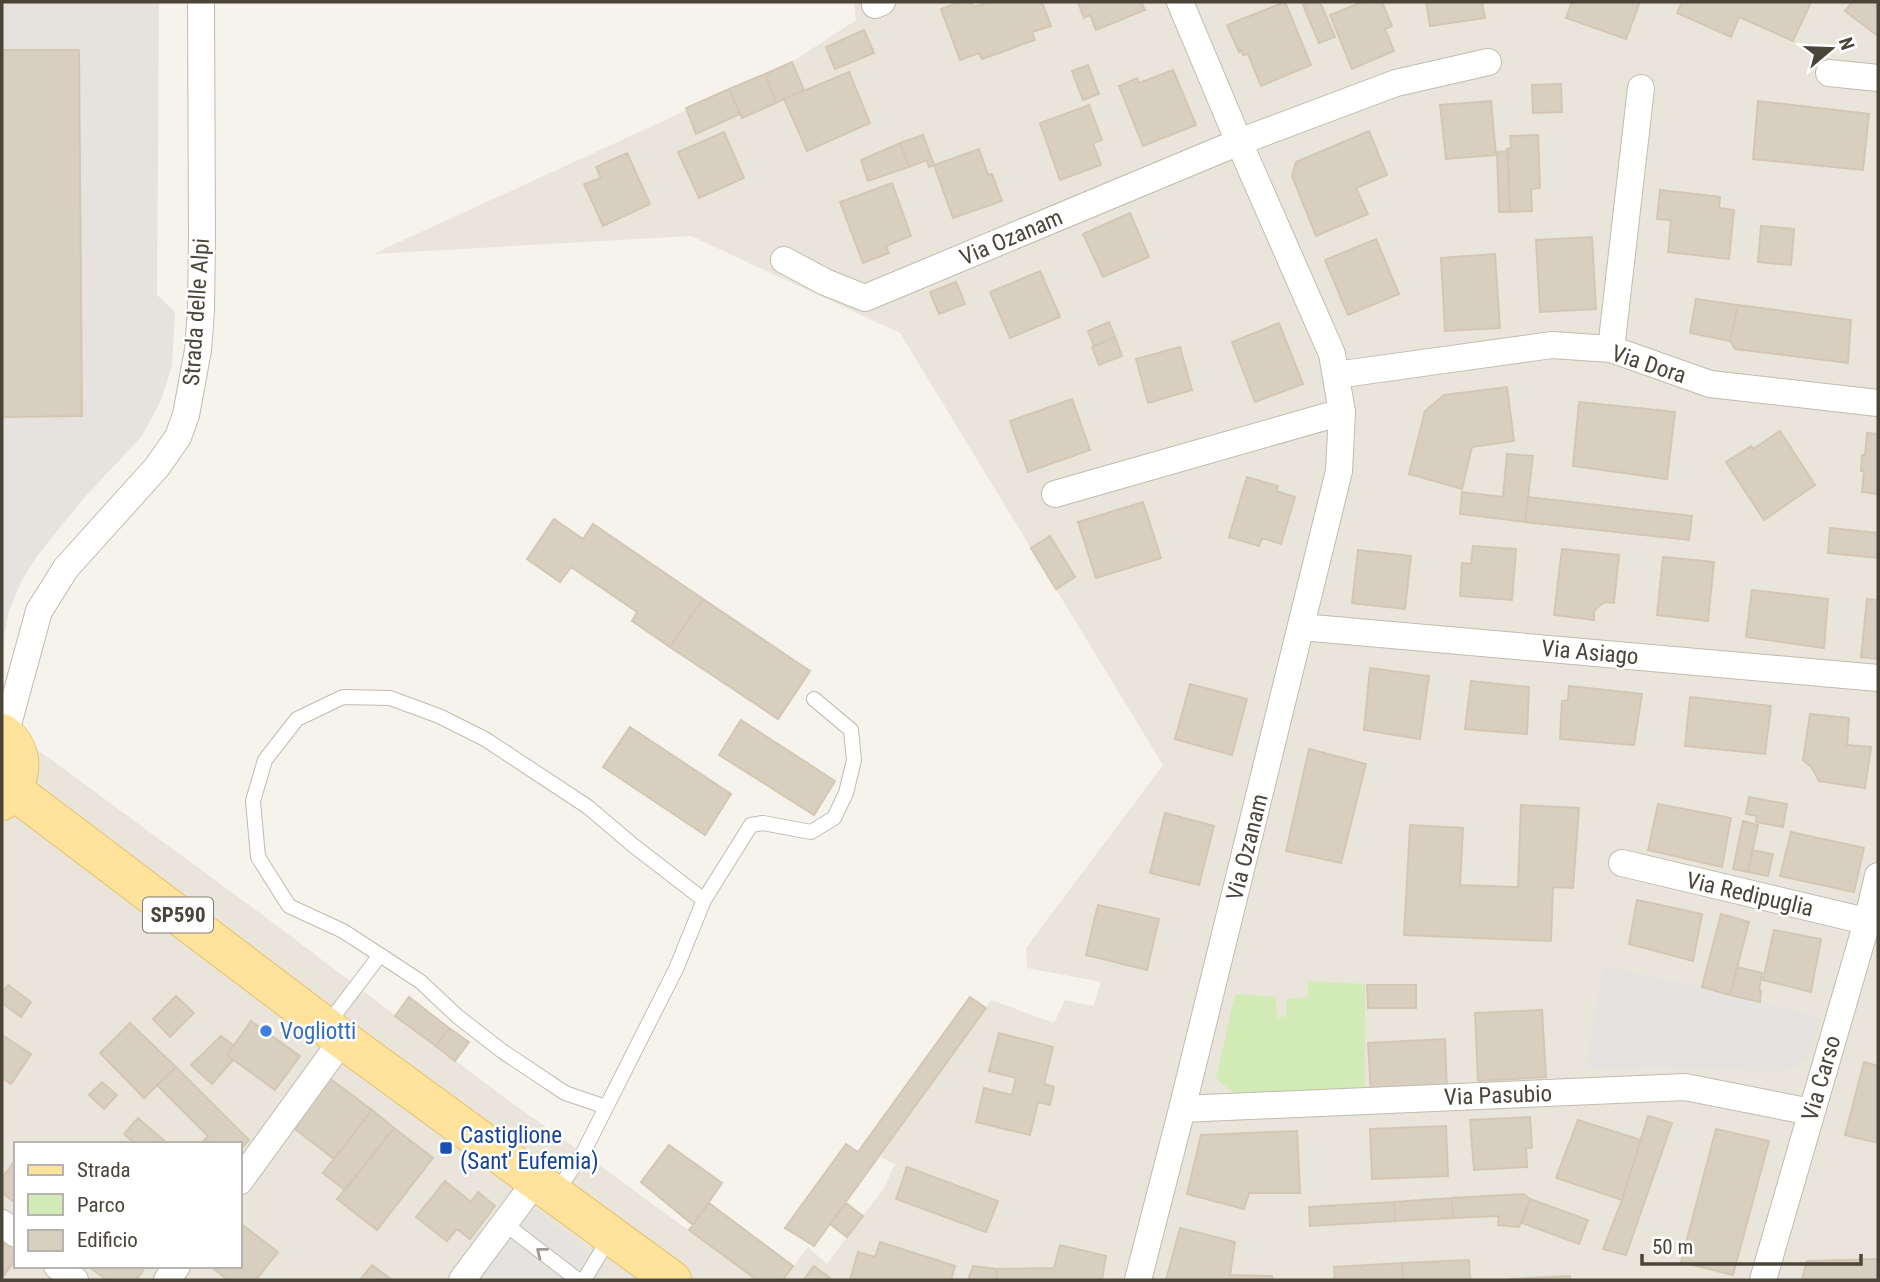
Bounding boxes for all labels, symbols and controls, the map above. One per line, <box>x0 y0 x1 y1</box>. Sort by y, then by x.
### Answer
north arrow <box>1796 14 1866 84</box>
text: N <box>1834 34 1859 53</box>
street label: Via Ozanam <box>956 204 1067 271</box>
street label: Strada delle Alpi <box>178 237 215 387</box>
street label: Via Dora <box>1608 340 1689 389</box>
street label: Via Asiago <box>1540 635 1640 670</box>
street label: Via Ozanam <box>1221 791 1274 903</box>
street label: Via Redipuglia <box>1684 867 1816 922</box>
road number: SP590 <box>143 898 213 932</box>
place label: Vogliotti <box>280 1018 356 1045</box>
marker: Vogliotti <box>258 1023 274 1039</box>
street label: Via Carso <box>1796 1032 1847 1124</box>
street label: Via Pasubio <box>1444 1080 1552 1111</box>
place label: Castiglione (Sant' Eufemia) <box>460 1122 599 1175</box>
marker: Castiglione (Sant' Eufemia) <box>438 1140 454 1156</box>
legend <box>14 1142 242 1268</box>
text: Strada <box>77 1158 131 1182</box>
text: Parco <box>77 1193 125 1217</box>
scale bar <box>1642 1222 1861 1266</box>
text: Edificio <box>77 1228 138 1252</box>
text: 50 m <box>1652 1235 1693 1259</box>
one-way arrow <box>537 1247 549 1260</box>

